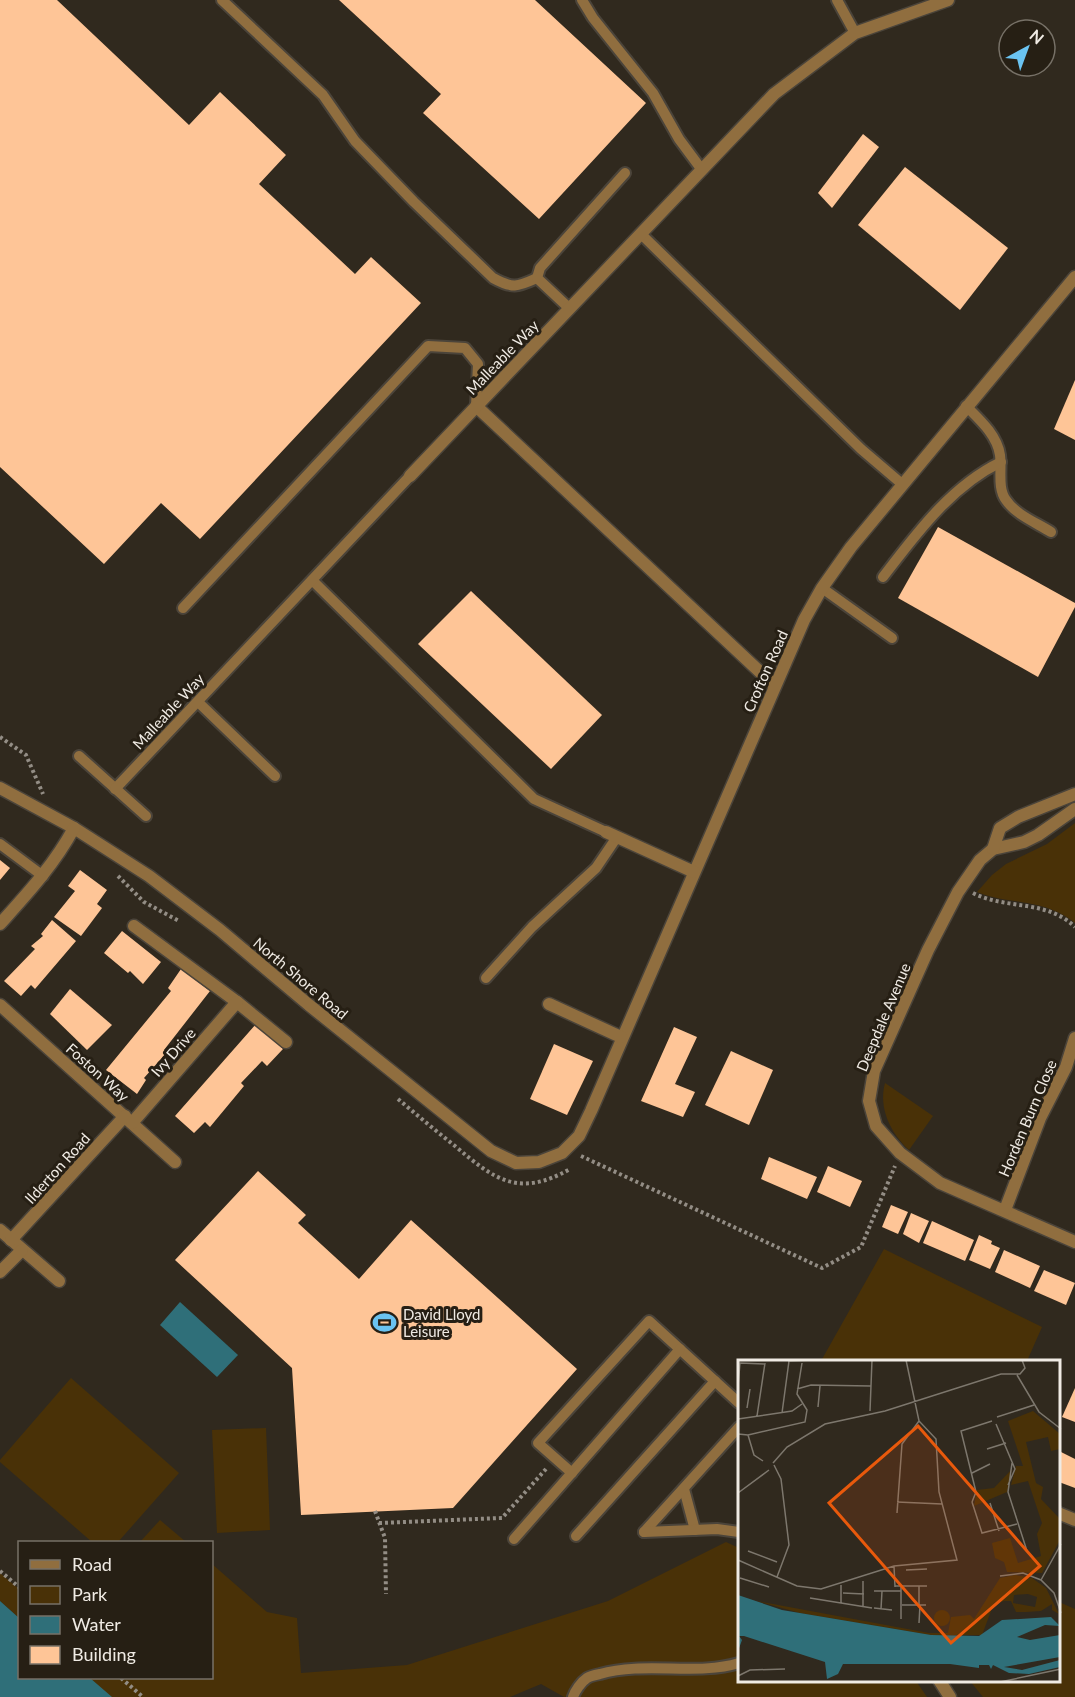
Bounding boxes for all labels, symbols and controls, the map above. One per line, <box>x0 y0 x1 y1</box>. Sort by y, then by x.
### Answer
north arrow <box>997 18 1057 78</box>
text: N <box>1026 25 1048 48</box>
street label: Malleable Way <box>462 316 542 398</box>
street label: Crofton Road <box>739 627 791 715</box>
street label: Malleable Way <box>128 669 208 753</box>
street label: North Shore Road <box>250 933 352 1023</box>
street label: Deepdale Avenue <box>852 960 914 1074</box>
street label: Ivy Drive <box>147 1024 199 1080</box>
street label: Foston Way <box>63 1039 133 1105</box>
street label: Horden Burn Close <box>994 1057 1060 1179</box>
street label: Ilderton Road <box>21 1129 93 1207</box>
place label: David Lloyd Leisure <box>403 1305 481 1340</box>
sports icon: David Lloyd Leisure <box>372 1310 398 1336</box>
inset map <box>738 1360 1060 1682</box>
legend <box>18 1541 213 1679</box>
text: Road <box>72 1553 112 1575</box>
text: Park <box>72 1583 108 1605</box>
text: Water <box>72 1613 121 1635</box>
text: Building <box>72 1643 136 1665</box>

